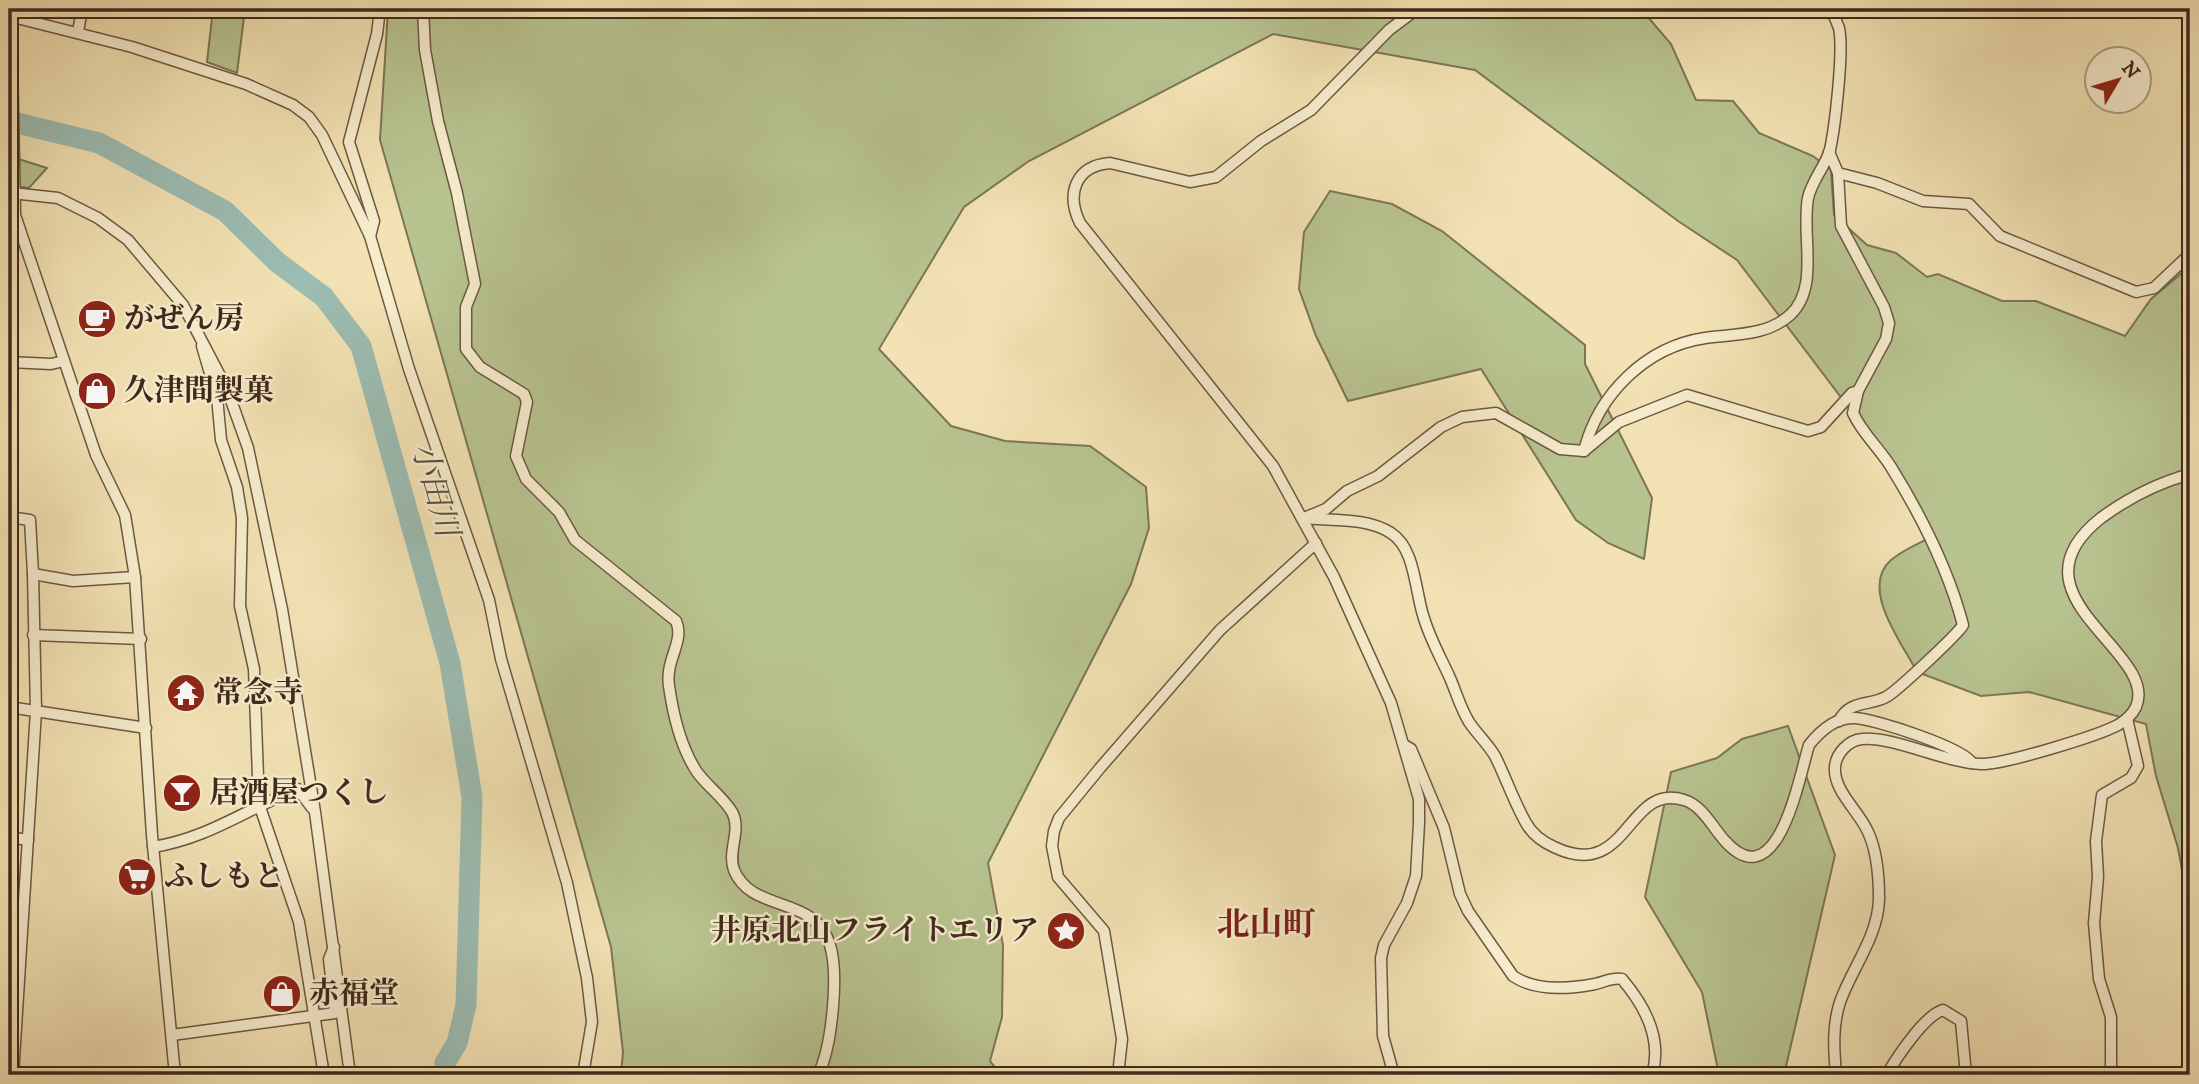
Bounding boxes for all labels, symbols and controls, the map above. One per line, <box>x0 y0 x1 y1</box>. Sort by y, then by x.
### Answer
north arrow <box>2084 46 2154 116</box>
text: N <box>2116 57 2144 84</box>
cafe icon: がぜん房 <box>76 298 118 340</box>
place label: がぜん房 <box>124 301 244 338</box>
shop icon: 久津間製菓 <box>76 370 118 412</box>
place label: 久津間製菓 <box>124 373 274 410</box>
water label: 小田川 <box>402 438 467 545</box>
temple icon: 常念寺 <box>165 672 207 714</box>
place label: 常念寺 <box>213 675 303 712</box>
bar icon: 居酒屋つくし <box>161 772 203 814</box>
place label: 居酒屋つくし <box>209 775 389 812</box>
supermarket icon: ふしもと <box>116 856 158 898</box>
place label: ふしもと <box>164 859 284 896</box>
district label: 北山町 <box>1217 905 1316 946</box>
place icon: 井原北山フライトエリア <box>1045 910 1087 952</box>
place label: 井原北山フライトエリア <box>711 913 1039 950</box>
shop icon: 赤福堂 <box>261 973 303 1015</box>
place label: 赤福堂 <box>309 976 399 1013</box>

